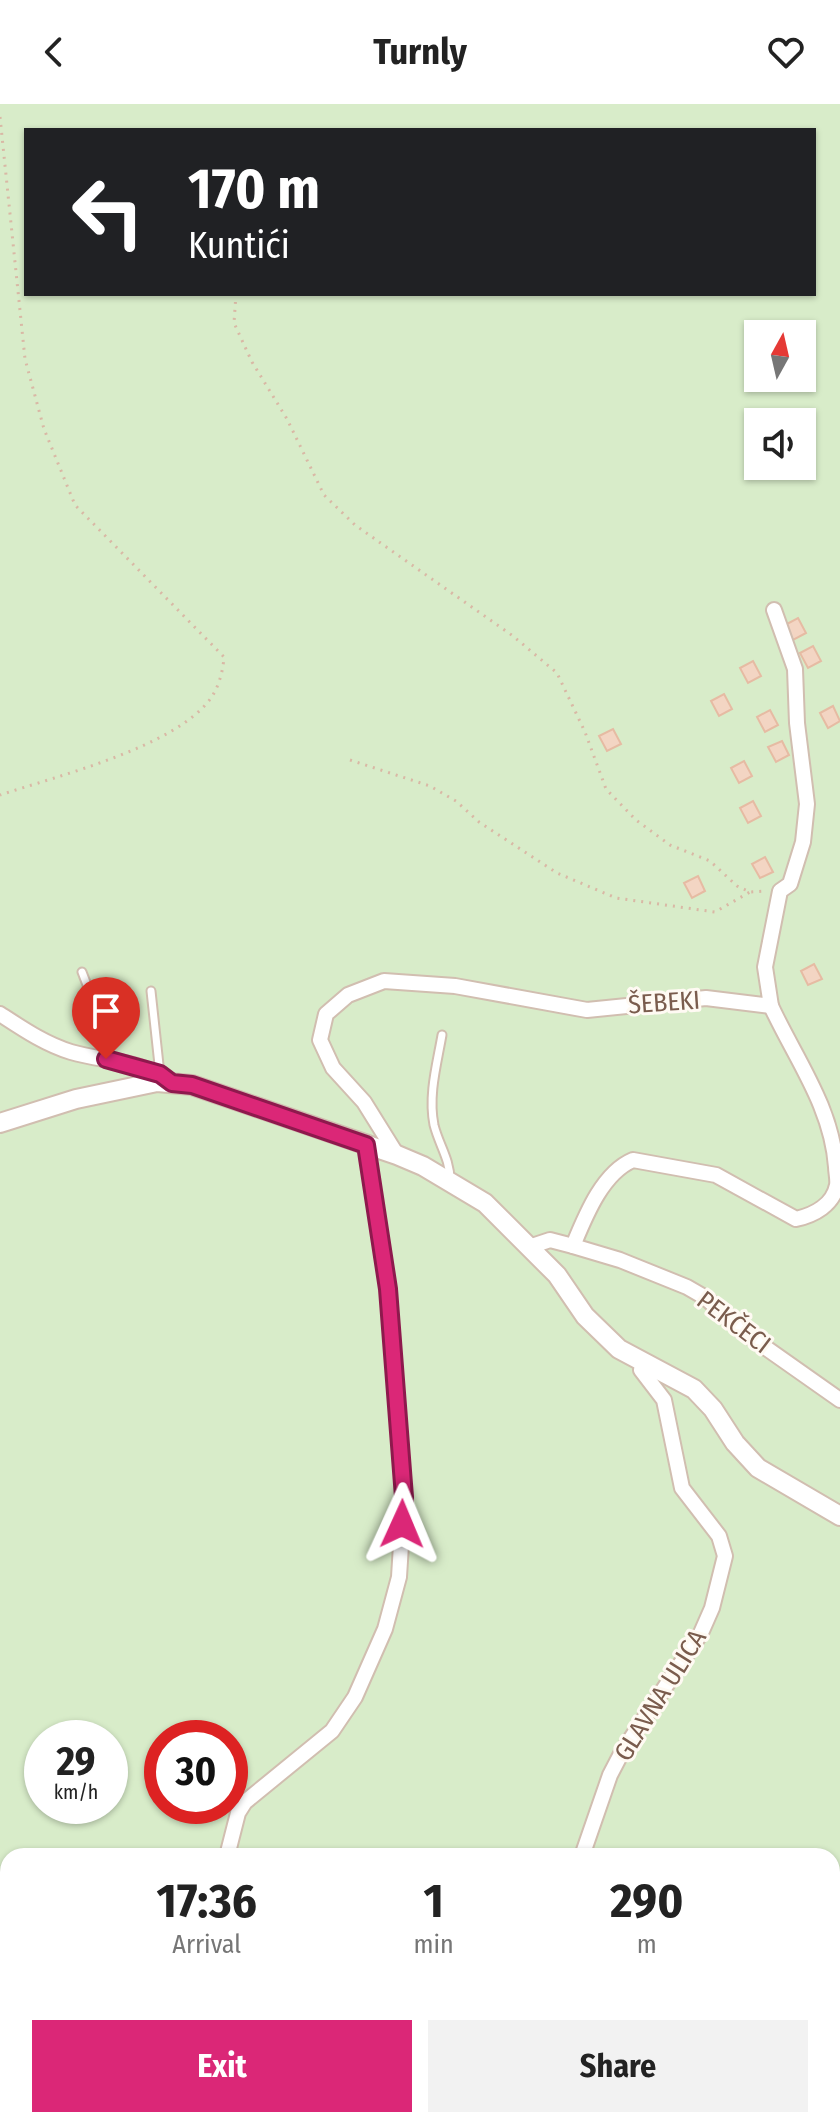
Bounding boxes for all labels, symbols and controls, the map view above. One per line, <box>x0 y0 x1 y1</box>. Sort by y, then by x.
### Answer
icon: back <box>32 30 76 74</box>
text: Turnly <box>373 30 467 74</box>
icon: heart <box>764 30 808 74</box>
text: 170 m <box>188 156 320 223</box>
icon: left <box>56 160 160 264</box>
text: Kuntići <box>188 224 290 268</box>
north arrow <box>744 320 816 392</box>
map controls <box>744 320 816 480</box>
button: sound <box>744 408 816 480</box>
pin <box>72 977 140 1059</box>
street label: ŠEBEKI <box>627 985 701 1020</box>
icon: arrive <box>84 989 128 1033</box>
street label: PEKČECI <box>691 1285 777 1360</box>
position arrow <box>360 1482 444 1566</box>
street label: GLAVNA ULICA <box>608 1624 713 1767</box>
speed limit sign: 30 <box>144 1720 248 1824</box>
text: 29 <box>56 1738 95 1786</box>
text: km/h <box>54 1780 98 1804</box>
text: 17:36 <box>157 1872 257 1930</box>
text: 1 <box>423 1872 444 1930</box>
text: 290 <box>610 1872 683 1930</box>
text: Arrival <box>172 1929 241 1960</box>
text: min <box>414 1929 454 1960</box>
text: m <box>637 1929 657 1960</box>
button: Exit <box>32 2020 412 2112</box>
button: Share <box>428 2020 808 2112</box>

